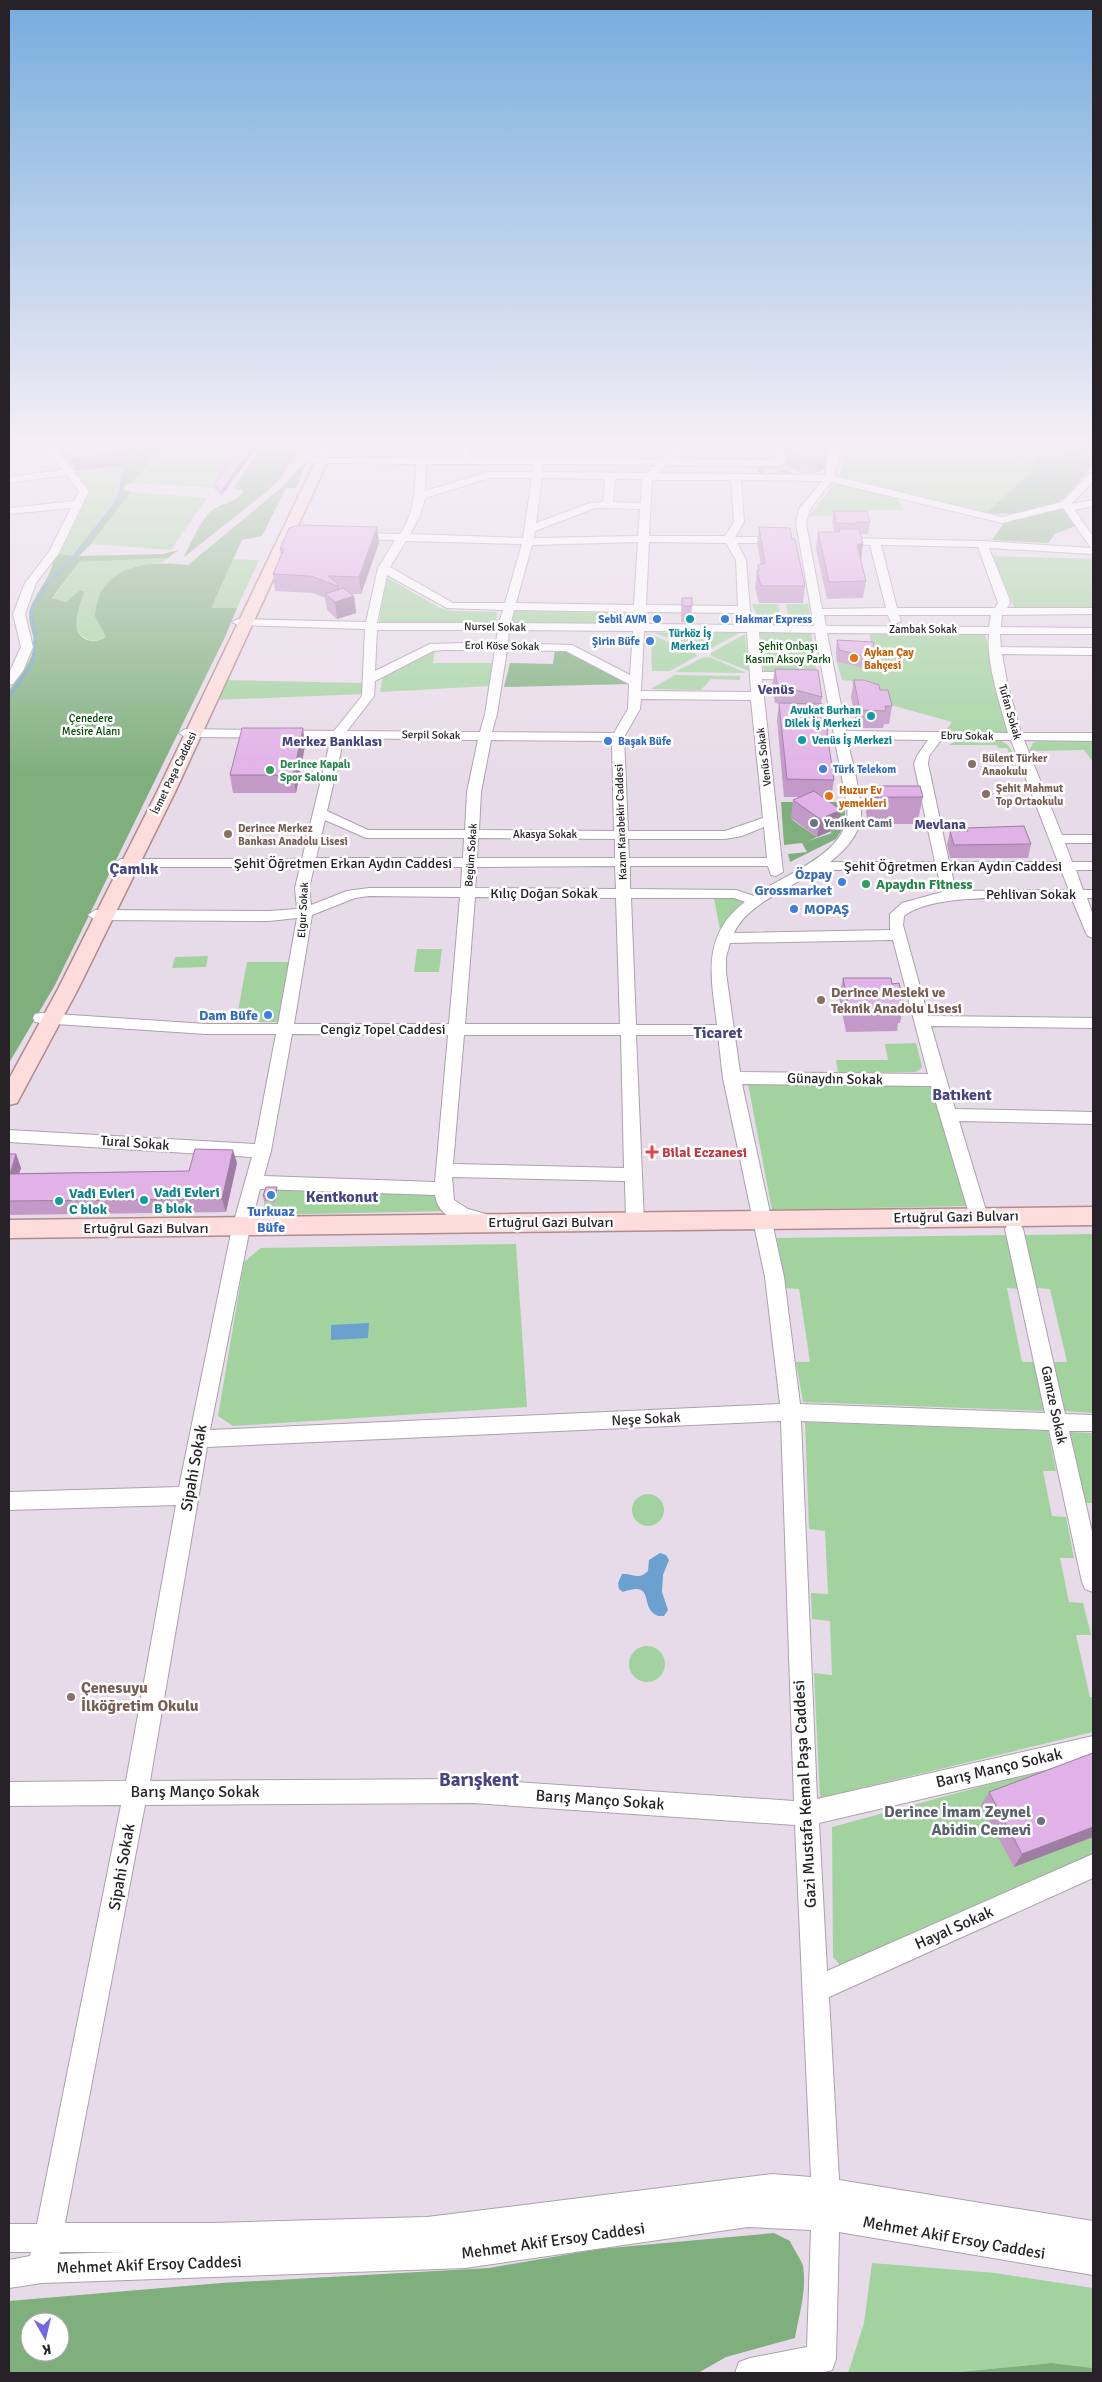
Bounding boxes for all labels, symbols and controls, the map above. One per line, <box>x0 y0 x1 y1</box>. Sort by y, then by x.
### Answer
place label: Sebil AVM <box>598 613 647 626</box>
marker: Sebil AVM <box>651 613 663 625</box>
marker: Türköz İş Merkezi <box>684 613 696 625</box>
marker: Hakmar Express <box>719 613 731 625</box>
place label: Hakmar Express <box>735 613 812 626</box>
street label: Nursel Sokak <box>464 620 527 634</box>
street label: Zambak Sokak <box>889 623 958 636</box>
place label: Türköz İş Merkezi <box>669 626 711 653</box>
place label: Şirin Büfe <box>592 635 641 648</box>
marker: Şirin Büfe <box>644 635 656 647</box>
street label: Erol Köse Sokak <box>465 639 540 653</box>
park label: Şehit Onbaşı Kasım Aksoy Parkı <box>745 640 831 666</box>
place label: Aykan Çay Bahçesi <box>864 646 914 672</box>
marker: Aykan Çay Bahçesi <box>848 652 860 664</box>
district label: Venüs <box>758 681 794 698</box>
street label: Tufan Sokak <box>996 683 1024 741</box>
place label: Avukat Burhan Dilek İş Merkezi <box>784 704 861 730</box>
marker: Avukat Burhan Dilek İş Merkezi <box>865 710 877 722</box>
park label: Çenedere Mesire Alanı <box>62 712 120 738</box>
street label: Venüs Sokak <box>754 726 774 787</box>
street label: Serpil Sokak <box>402 728 461 742</box>
street label: İsmet Paşa Caddesi <box>148 729 200 816</box>
street label: Ebru Sokak <box>940 729 994 743</box>
district label: Merkez Banklası <box>282 733 382 750</box>
place label: Venüs İş Merkezi <box>812 733 892 747</box>
marker: Venüs İş Merkezi <box>796 734 808 746</box>
marker: Başak Büfe <box>602 735 614 747</box>
place label: Başak Büfe <box>618 735 672 748</box>
place label: Bülent Türker Anaokulu <box>982 752 1048 778</box>
place label: Derince Kapalı Spor Salonu <box>280 758 350 784</box>
marker: Bülent Türker Anaokulu <box>966 758 978 770</box>
marker: Türk Telekom <box>817 763 829 775</box>
place label: Türk Telekom <box>833 763 896 776</box>
marker: Derince Kapalı Spor Salonu <box>264 764 276 776</box>
street label: Kazım Karabekir Caddesi <box>612 764 630 880</box>
place label: Şehit Mahmut Top Ortaokulu <box>996 782 1063 808</box>
place label: Huzur Ev yemekleri <box>838 784 886 810</box>
marker: Şehit Mahmut Top Ortaokulu <box>980 788 992 800</box>
marker: Huzur Ev yemekleri <box>823 790 835 802</box>
district label: Mevlana <box>914 816 966 833</box>
marker: Yenikent Cami <box>808 817 820 829</box>
place label: Yenikent Cami <box>823 817 892 830</box>
place label: Derince Merkez Bankası Anadolu Lisesi <box>238 822 348 848</box>
street label: Begüm Sokak <box>462 822 480 887</box>
marker: Derince Merkez Bankası Anadolu Lisesi <box>222 828 234 840</box>
street label: Akasya Sokak <box>513 828 578 841</box>
street label: Şehit Öğretmen Erkan Aydın Caddesi <box>234 855 452 872</box>
street label: Şehit Öğretmen Erkan Aydın Caddesi <box>844 858 1062 875</box>
district label: Çamlık <box>110 859 159 879</box>
place label: Özpay Grossmarket <box>754 866 833 899</box>
marker: Özpay Grossmarket <box>836 876 848 888</box>
place label: Apaydın Fitness <box>876 876 973 893</box>
marker: Apaydın Fitness <box>860 878 872 890</box>
street label: Elgur Sokak <box>295 881 311 938</box>
street label: Kılıç Doğan Sokak <box>490 885 598 902</box>
street label: Pehlivan Sokak <box>986 886 1076 903</box>
place label: MOPAŞ <box>804 901 849 918</box>
marker: MOPAŞ <box>788 903 800 915</box>
place label: Derince Mesleki ve Teknik Anadolu Lisesi <box>831 984 962 1017</box>
marker: Derince Mesleki ve Teknik Anadolu Lisesi <box>815 994 827 1006</box>
place label: Dam Büfe <box>199 1007 258 1024</box>
marker: Dam Büfe <box>262 1009 274 1021</box>
street label: Cengiz Topel Caddesi <box>320 1021 446 1038</box>
district label: Ticaret <box>694 1023 742 1043</box>
street label: Günaydın Sokak <box>787 1070 883 1088</box>
district label: Batıkent <box>932 1085 992 1105</box>
street label: Tural Sokak <box>100 1132 170 1154</box>
place label: Bilal Eczanesi <box>662 1144 747 1161</box>
marker: Bilal Eczanesi <box>646 1146 658 1158</box>
place label: Vadi Evleri B blok <box>154 1184 220 1217</box>
place label: Vadi Evleri C blok <box>69 1185 135 1218</box>
district label: Kentkonut <box>306 1187 378 1207</box>
marker: Turkuaz Büfe <box>265 1189 277 1201</box>
marker: Vadi Evleri B blok <box>138 1194 150 1206</box>
marker: Vadi Evleri C blok <box>53 1195 65 1207</box>
place label: Turkuaz Büfe <box>247 1203 295 1236</box>
street label: Ertuğrul Gazi Bulvarı <box>893 1207 1019 1227</box>
street label: Ertuğrul Gazi Bulvarı <box>488 1214 614 1231</box>
street label: Ertuğrul Gazi Bulvarı <box>83 1220 209 1237</box>
street label: Gamze Sokak <box>1037 1364 1071 1446</box>
street label: Neşe Sokak <box>611 1409 681 1429</box>
street label: Sipahi Sokak <box>177 1423 211 1513</box>
place label: Çenesuyu İlköğretim Okulu <box>81 1678 199 1716</box>
street label: Gazi Mustafa Kemal Paşa Caddesi <box>789 1679 821 1909</box>
marker: Çenesuyu İlköğretim Okulu <box>65 1691 77 1703</box>
street label: Barış Manço Sokak <box>934 1744 1064 1792</box>
district label: Barışkent <box>439 1768 519 1792</box>
street label: Barış Manço Sokak <box>130 1782 260 1802</box>
street label: Barış Manço Sokak <box>535 1786 665 1814</box>
place label: Derince İmam Zeynel Abidin Cemevi <box>884 1802 1031 1840</box>
marker: Derince İmam Zeynel Abidin Cemevi <box>1035 1815 1047 1827</box>
street label: Sipahi Sokak <box>105 1822 139 1912</box>
street label: Hayal Sokak <box>912 1902 996 1954</box>
street label: Mehmet Akif Ersoy Caddesi <box>861 2212 1047 2264</box>
street label: Mehmet Akif Ersoy Caddesi <box>460 2218 646 2264</box>
street label: Mehmet Akif Ersoy Caddesi <box>56 2252 242 2278</box>
north arrow <box>20 2312 70 2362</box>
text: K <box>41 2340 52 2358</box>

